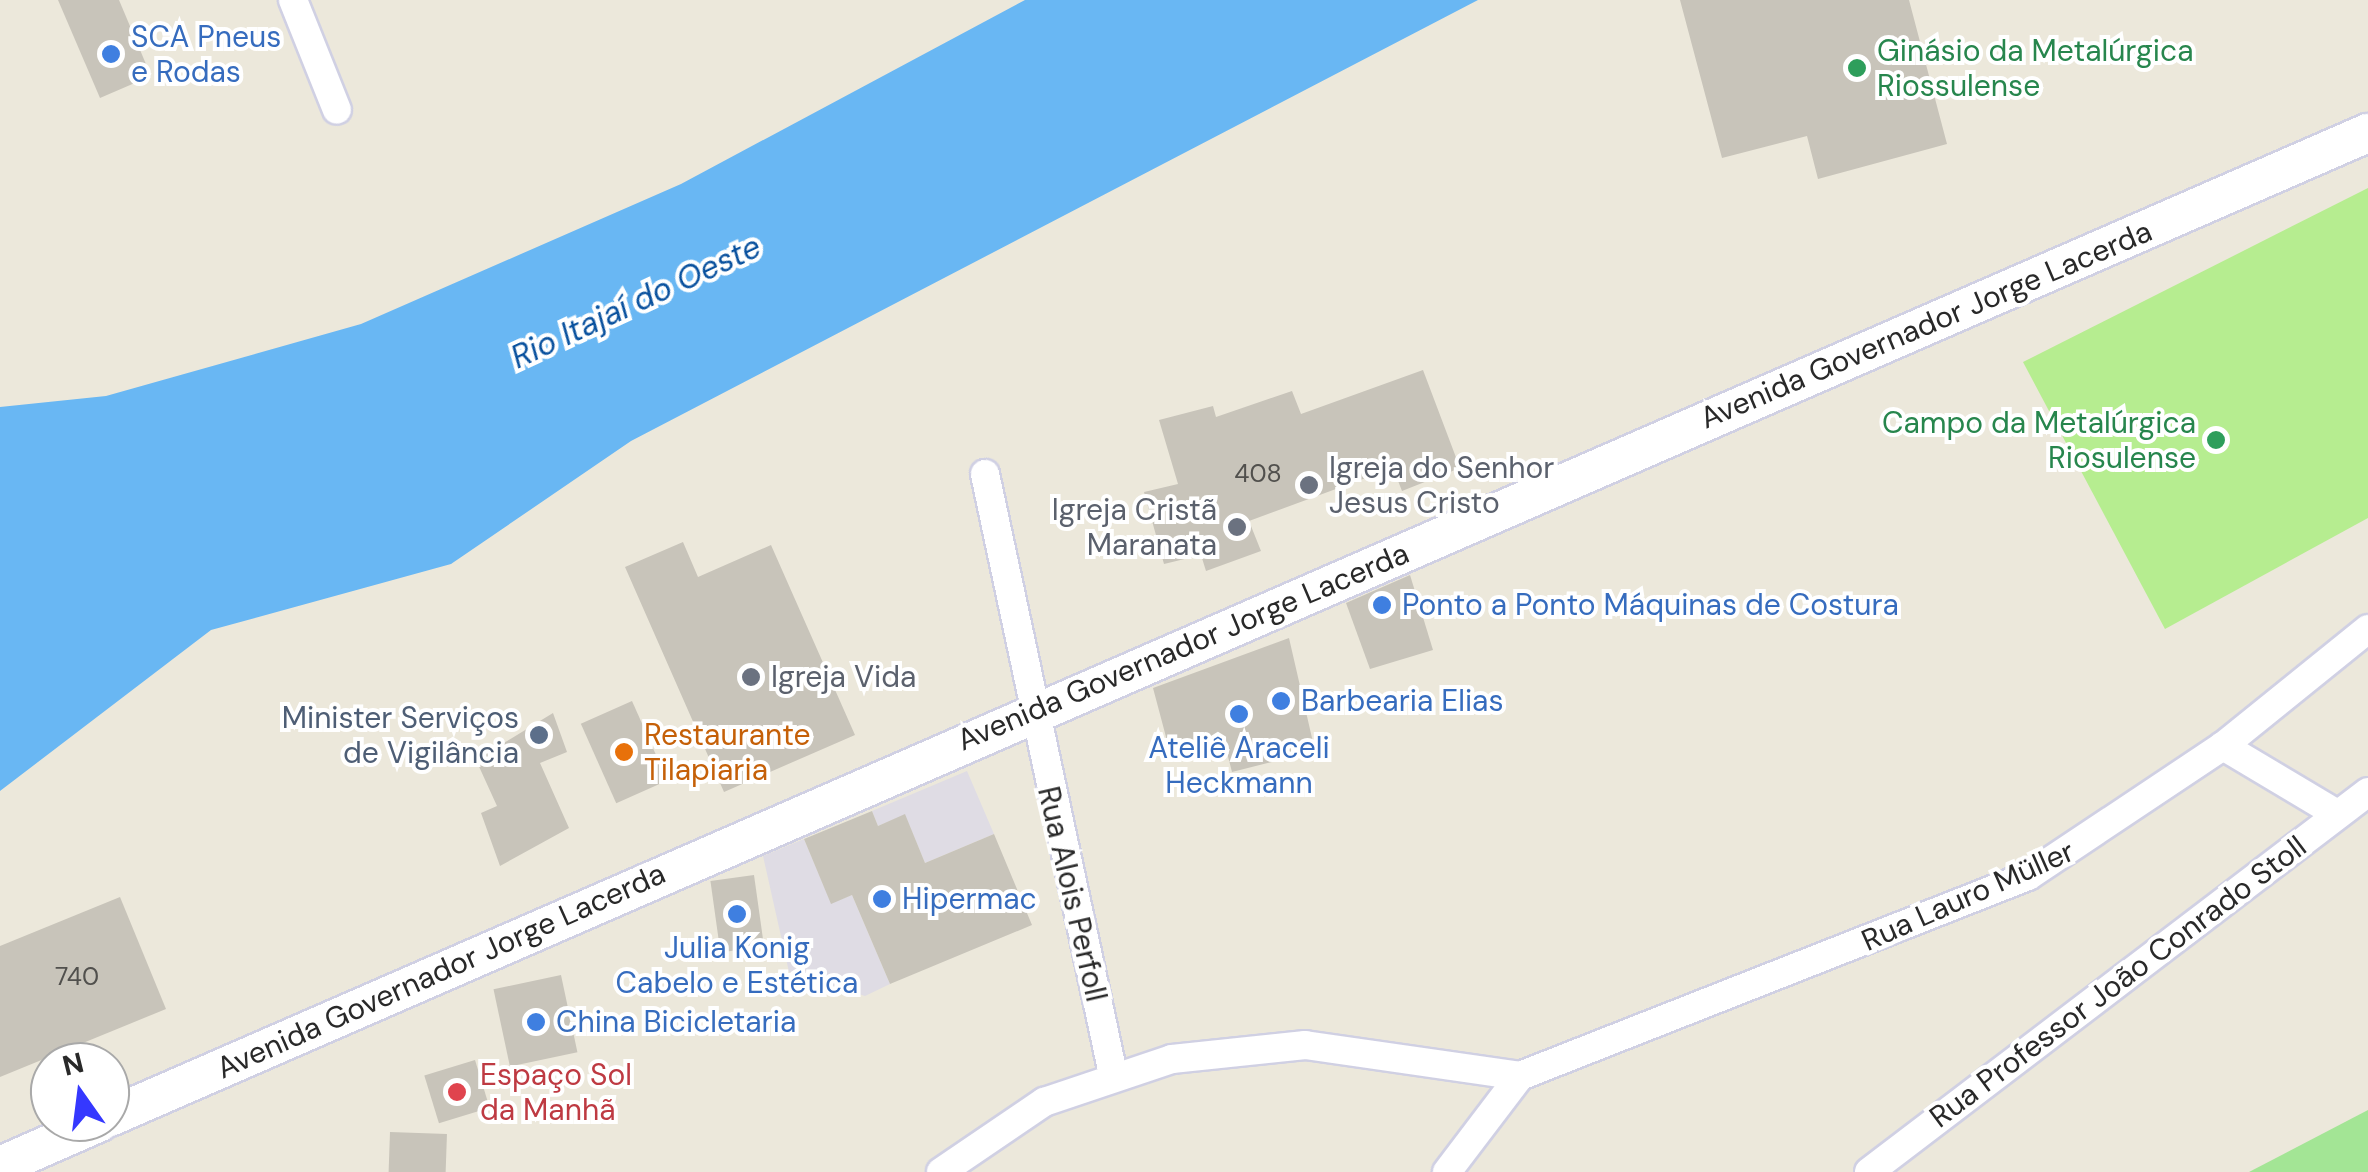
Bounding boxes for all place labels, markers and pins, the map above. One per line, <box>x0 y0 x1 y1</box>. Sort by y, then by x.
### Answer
place label: SCA Pneus e Rodas <box>131 19 281 90</box>
place label: Ginásio da Metalúrgica Riossulense <box>1877 33 2193 104</box>
marker: SCA Pneus e Rodas <box>100 43 122 65</box>
marker: Ginásio da Metalúrgica Riossulense <box>1846 57 1868 79</box>
place label: Campo da Metalúrgica Riosulense <box>1882 405 2196 476</box>
marker: Campo da Metalúrgica Riosulense <box>2205 429 2227 451</box>
place label: Igreja do Senhor Jesus Cristo <box>1329 450 1554 520</box>
marker: Igreja do Senhor Jesus Cristo <box>1298 474 1320 496</box>
place label: Igreja Cristã Maranata <box>1052 492 1217 562</box>
marker: Igreja Cristã Maranata <box>1226 516 1248 538</box>
place label: Ponto a Ponto Máquinas de Costura <box>1402 587 1899 623</box>
marker: Ponto a Ponto Máquinas de Costura <box>1371 594 1393 616</box>
place label: Igreja Vida <box>771 659 916 695</box>
marker: Igreja Vida <box>740 666 762 688</box>
place label: Barbearia Elias <box>1301 683 1503 719</box>
marker: Barbearia Elias <box>1270 690 1292 712</box>
place label: Minister Serviços de Vigilância <box>282 700 519 770</box>
marker: Ateliê Araceli Heckmann <box>1228 703 1250 725</box>
place label: Restaurante Tilapiaria <box>644 717 811 788</box>
marker: Minister Serviços de Vigilância <box>528 724 550 746</box>
place label: Ateliê Araceli Heckmann <box>1148 730 1330 800</box>
marker: Restaurante Tilapiaria <box>613 741 635 763</box>
place label: Hipermac <box>902 881 1037 917</box>
marker: Hipermac <box>871 888 893 910</box>
marker: Julia Konig Cabelo e Estética <box>726 903 748 925</box>
place label: Julia Konig Cabelo e Estética <box>616 930 858 1000</box>
place label: China Bicicletaria <box>556 1004 796 1040</box>
marker: China Bicicletaria <box>525 1011 547 1033</box>
place label: Espaço Sol da Manhã <box>480 1057 632 1128</box>
marker: Espaço Sol da Manhã <box>444 1079 470 1105</box>

